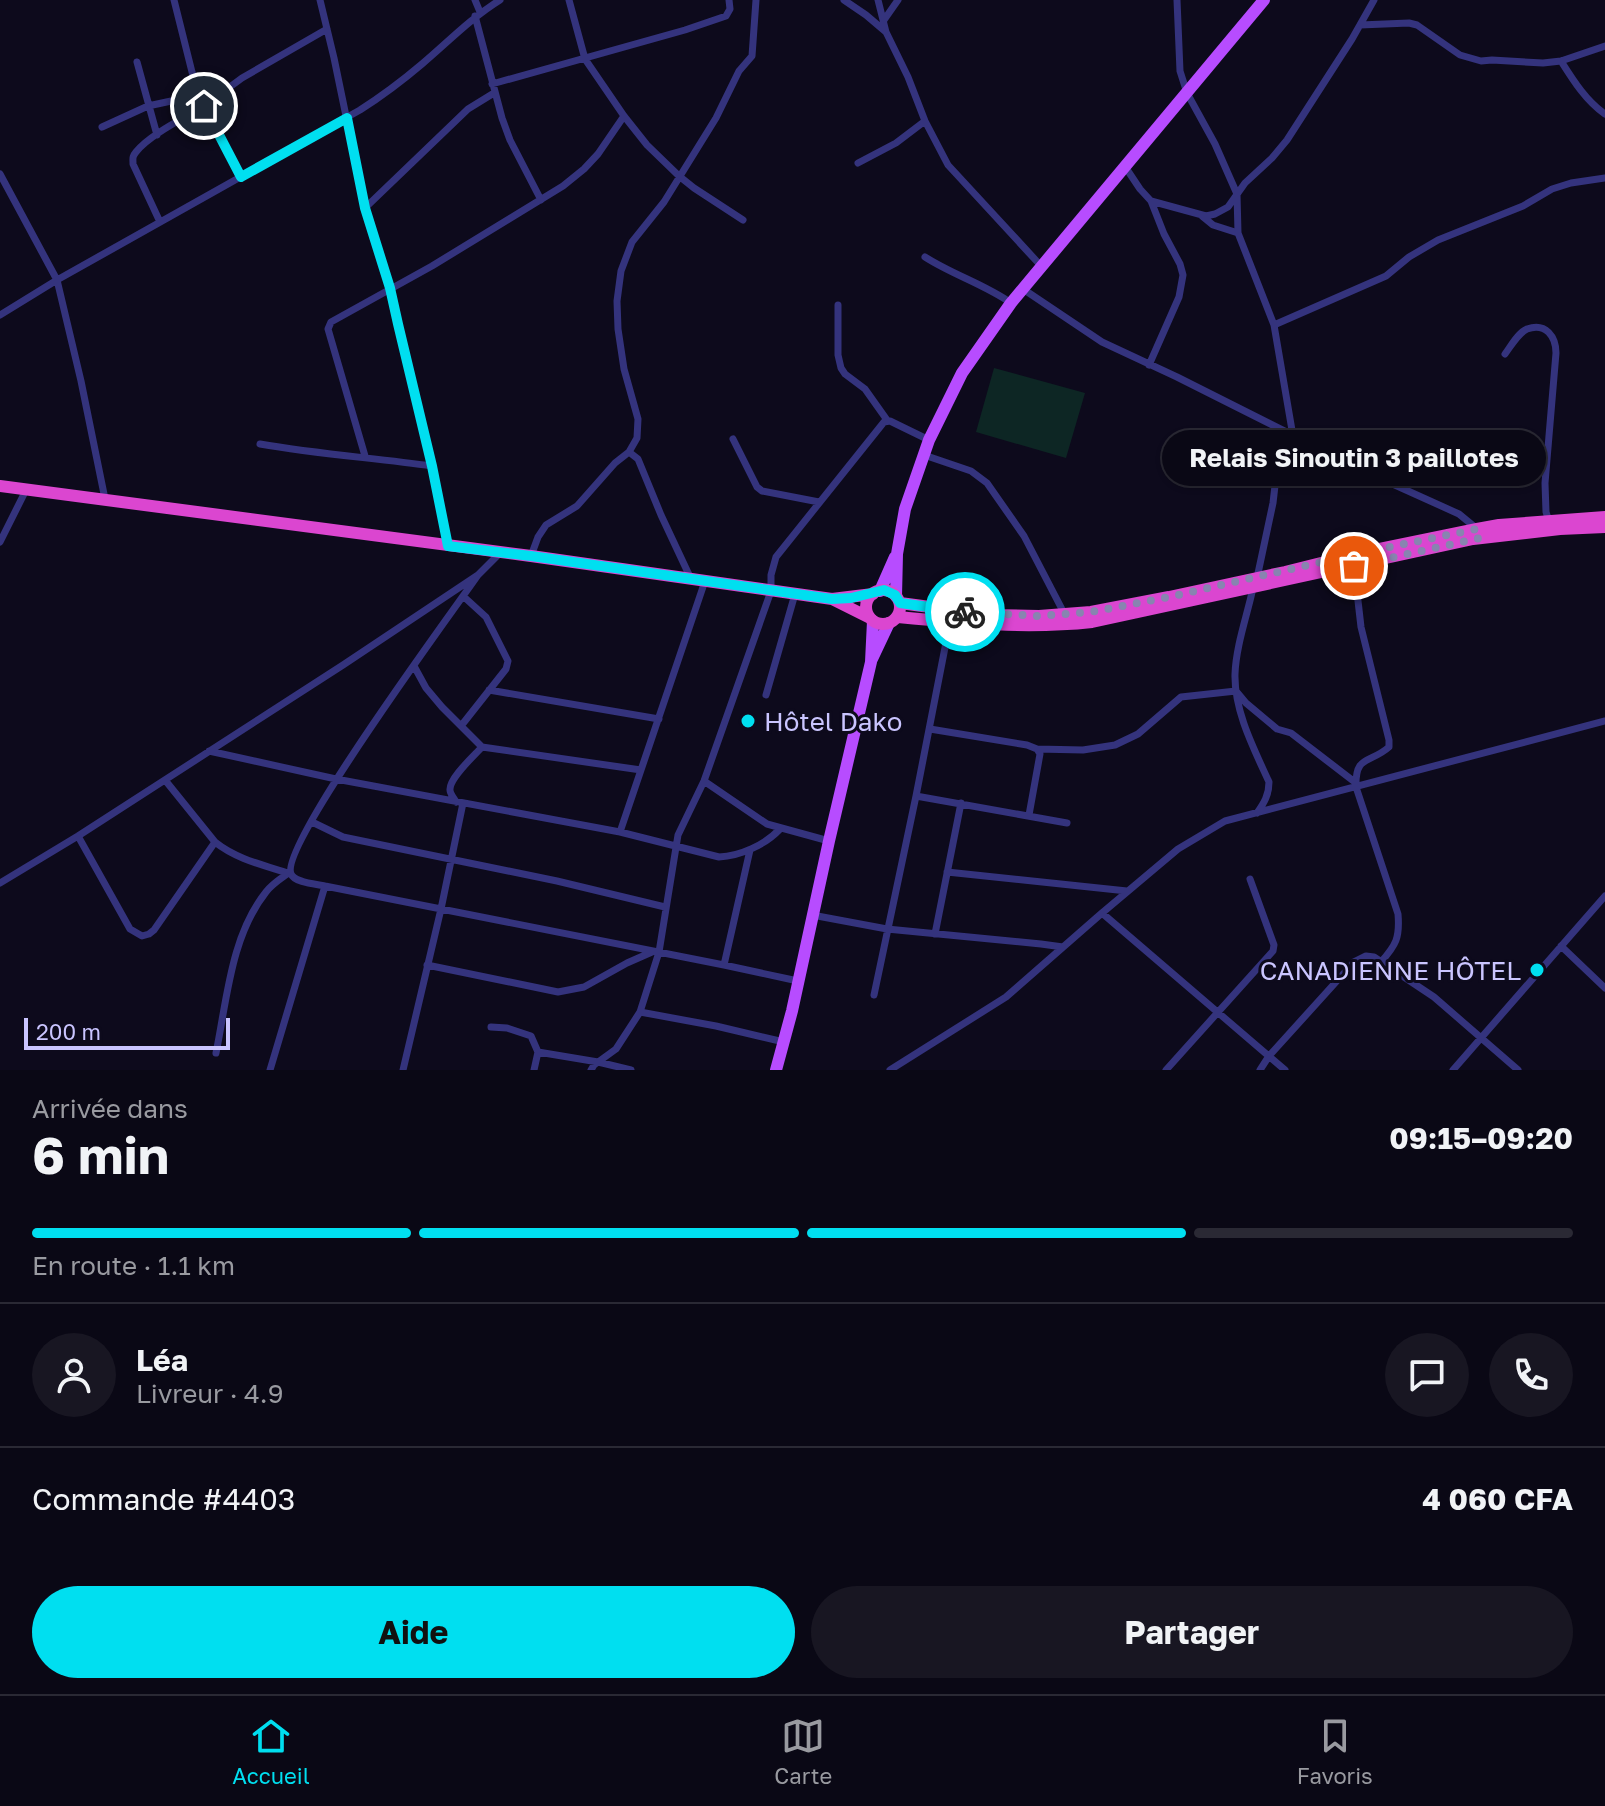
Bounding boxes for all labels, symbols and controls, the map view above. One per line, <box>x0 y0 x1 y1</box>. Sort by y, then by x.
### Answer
pin <box>170 72 238 140</box>
icon: home <box>182 84 226 128</box>
callout: Relais Sinoutin 3 paillotes <box>1162 430 1546 486</box>
text: Relais Sinoutin 3 paillotes <box>1189 442 1519 473</box>
pin <box>1320 532 1388 600</box>
icon: bag <box>1332 544 1376 588</box>
courier <box>925 572 1005 652</box>
icon: bike <box>943 590 987 634</box>
place label: Hôtel Dako <box>764 706 902 737</box>
marker: Hôtel Dako <box>739 712 757 730</box>
place label: CANADIENNE HÔTEL <box>1260 955 1521 986</box>
marker: CANADIENNE HÔTEL <box>1528 961 1546 979</box>
scale bar <box>24 1014 230 1050</box>
text: 200 m <box>36 1018 101 1045</box>
text: Arrivée dans <box>32 1093 188 1124</box>
text: 09:15–09:20 <box>1389 1120 1573 1156</box>
text: 6 min <box>32 1123 169 1185</box>
text: En route · 1.1 km <box>32 1250 235 1281</box>
button: person <box>32 1333 116 1417</box>
button: chat <box>1385 1333 1469 1417</box>
button: phone <box>1489 1333 1573 1417</box>
text: Léa <box>136 1342 188 1378</box>
text: Livreur · 4.9 <box>136 1378 283 1409</box>
text: Commande #4403 <box>32 1481 295 1517</box>
text: 4 060 CFA <box>1422 1481 1573 1517</box>
button: Aide <box>32 1586 795 1678</box>
button: Partager <box>811 1586 1573 1678</box>
tab: Accueil <box>232 1714 310 1789</box>
tab: Carte <box>774 1714 832 1789</box>
tab: Favoris <box>1297 1714 1373 1789</box>

